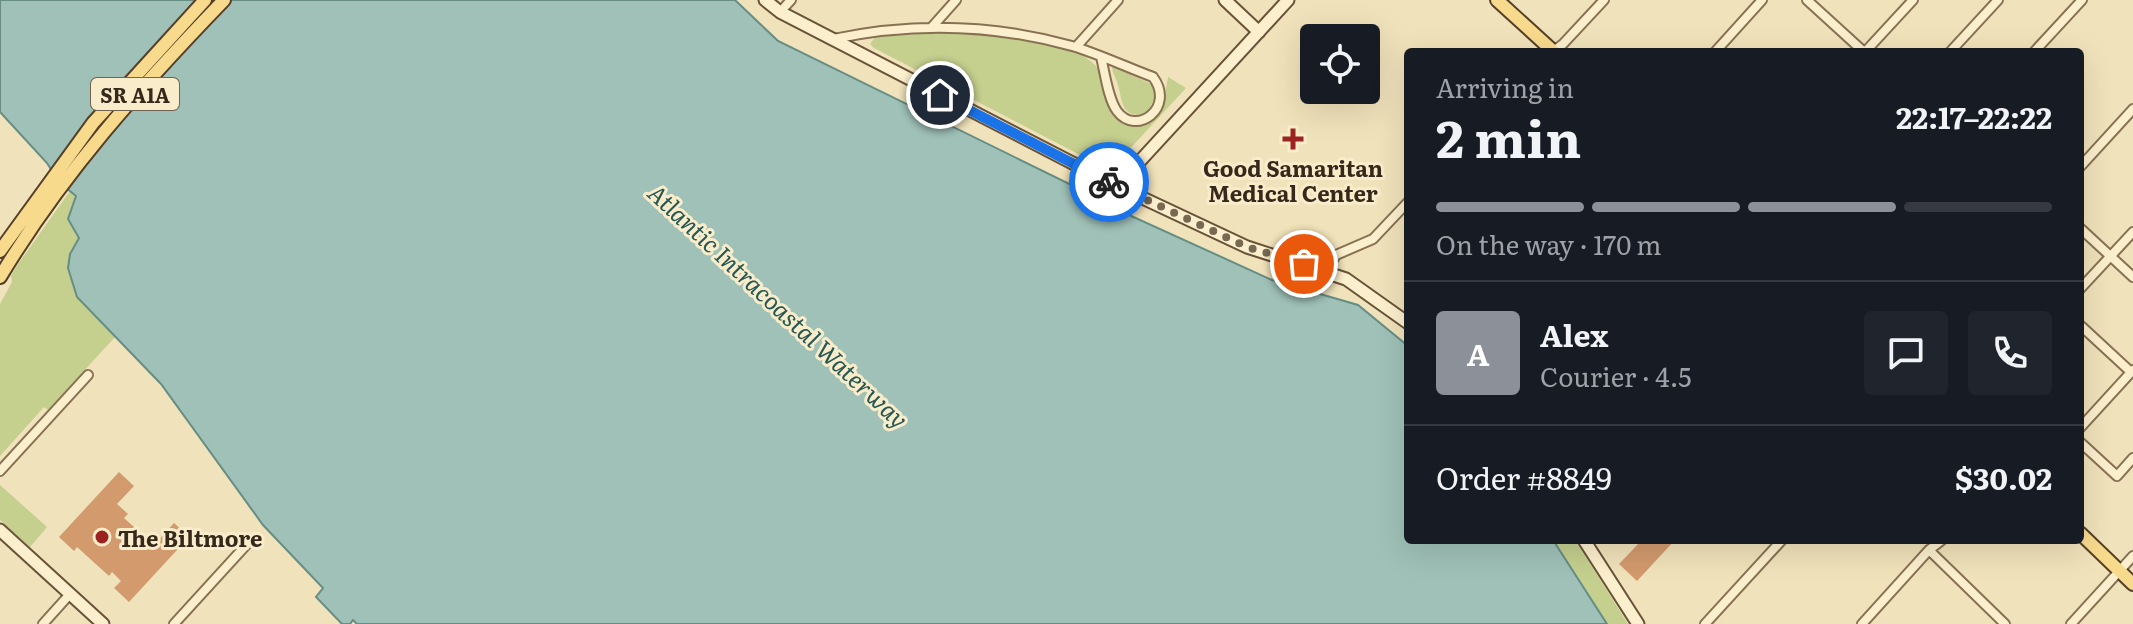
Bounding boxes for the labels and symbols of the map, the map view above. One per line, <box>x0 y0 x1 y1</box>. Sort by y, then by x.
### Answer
pin <box>906 61 974 129</box>
road number: SR A1A <box>91 78 179 110</box>
marker: Good Samaritan Medical Center <box>1282 128 1304 150</box>
courier <box>1069 142 1149 222</box>
place label: Good Samaritan Medical Center <box>1203 151 1383 209</box>
water label: Atlantic Intracoastal Waterway <box>641 175 917 435</box>
pin <box>1270 230 1338 298</box>
place label: The Biltmore <box>118 521 262 554</box>
marker: The Biltmore <box>93 528 111 546</box>

